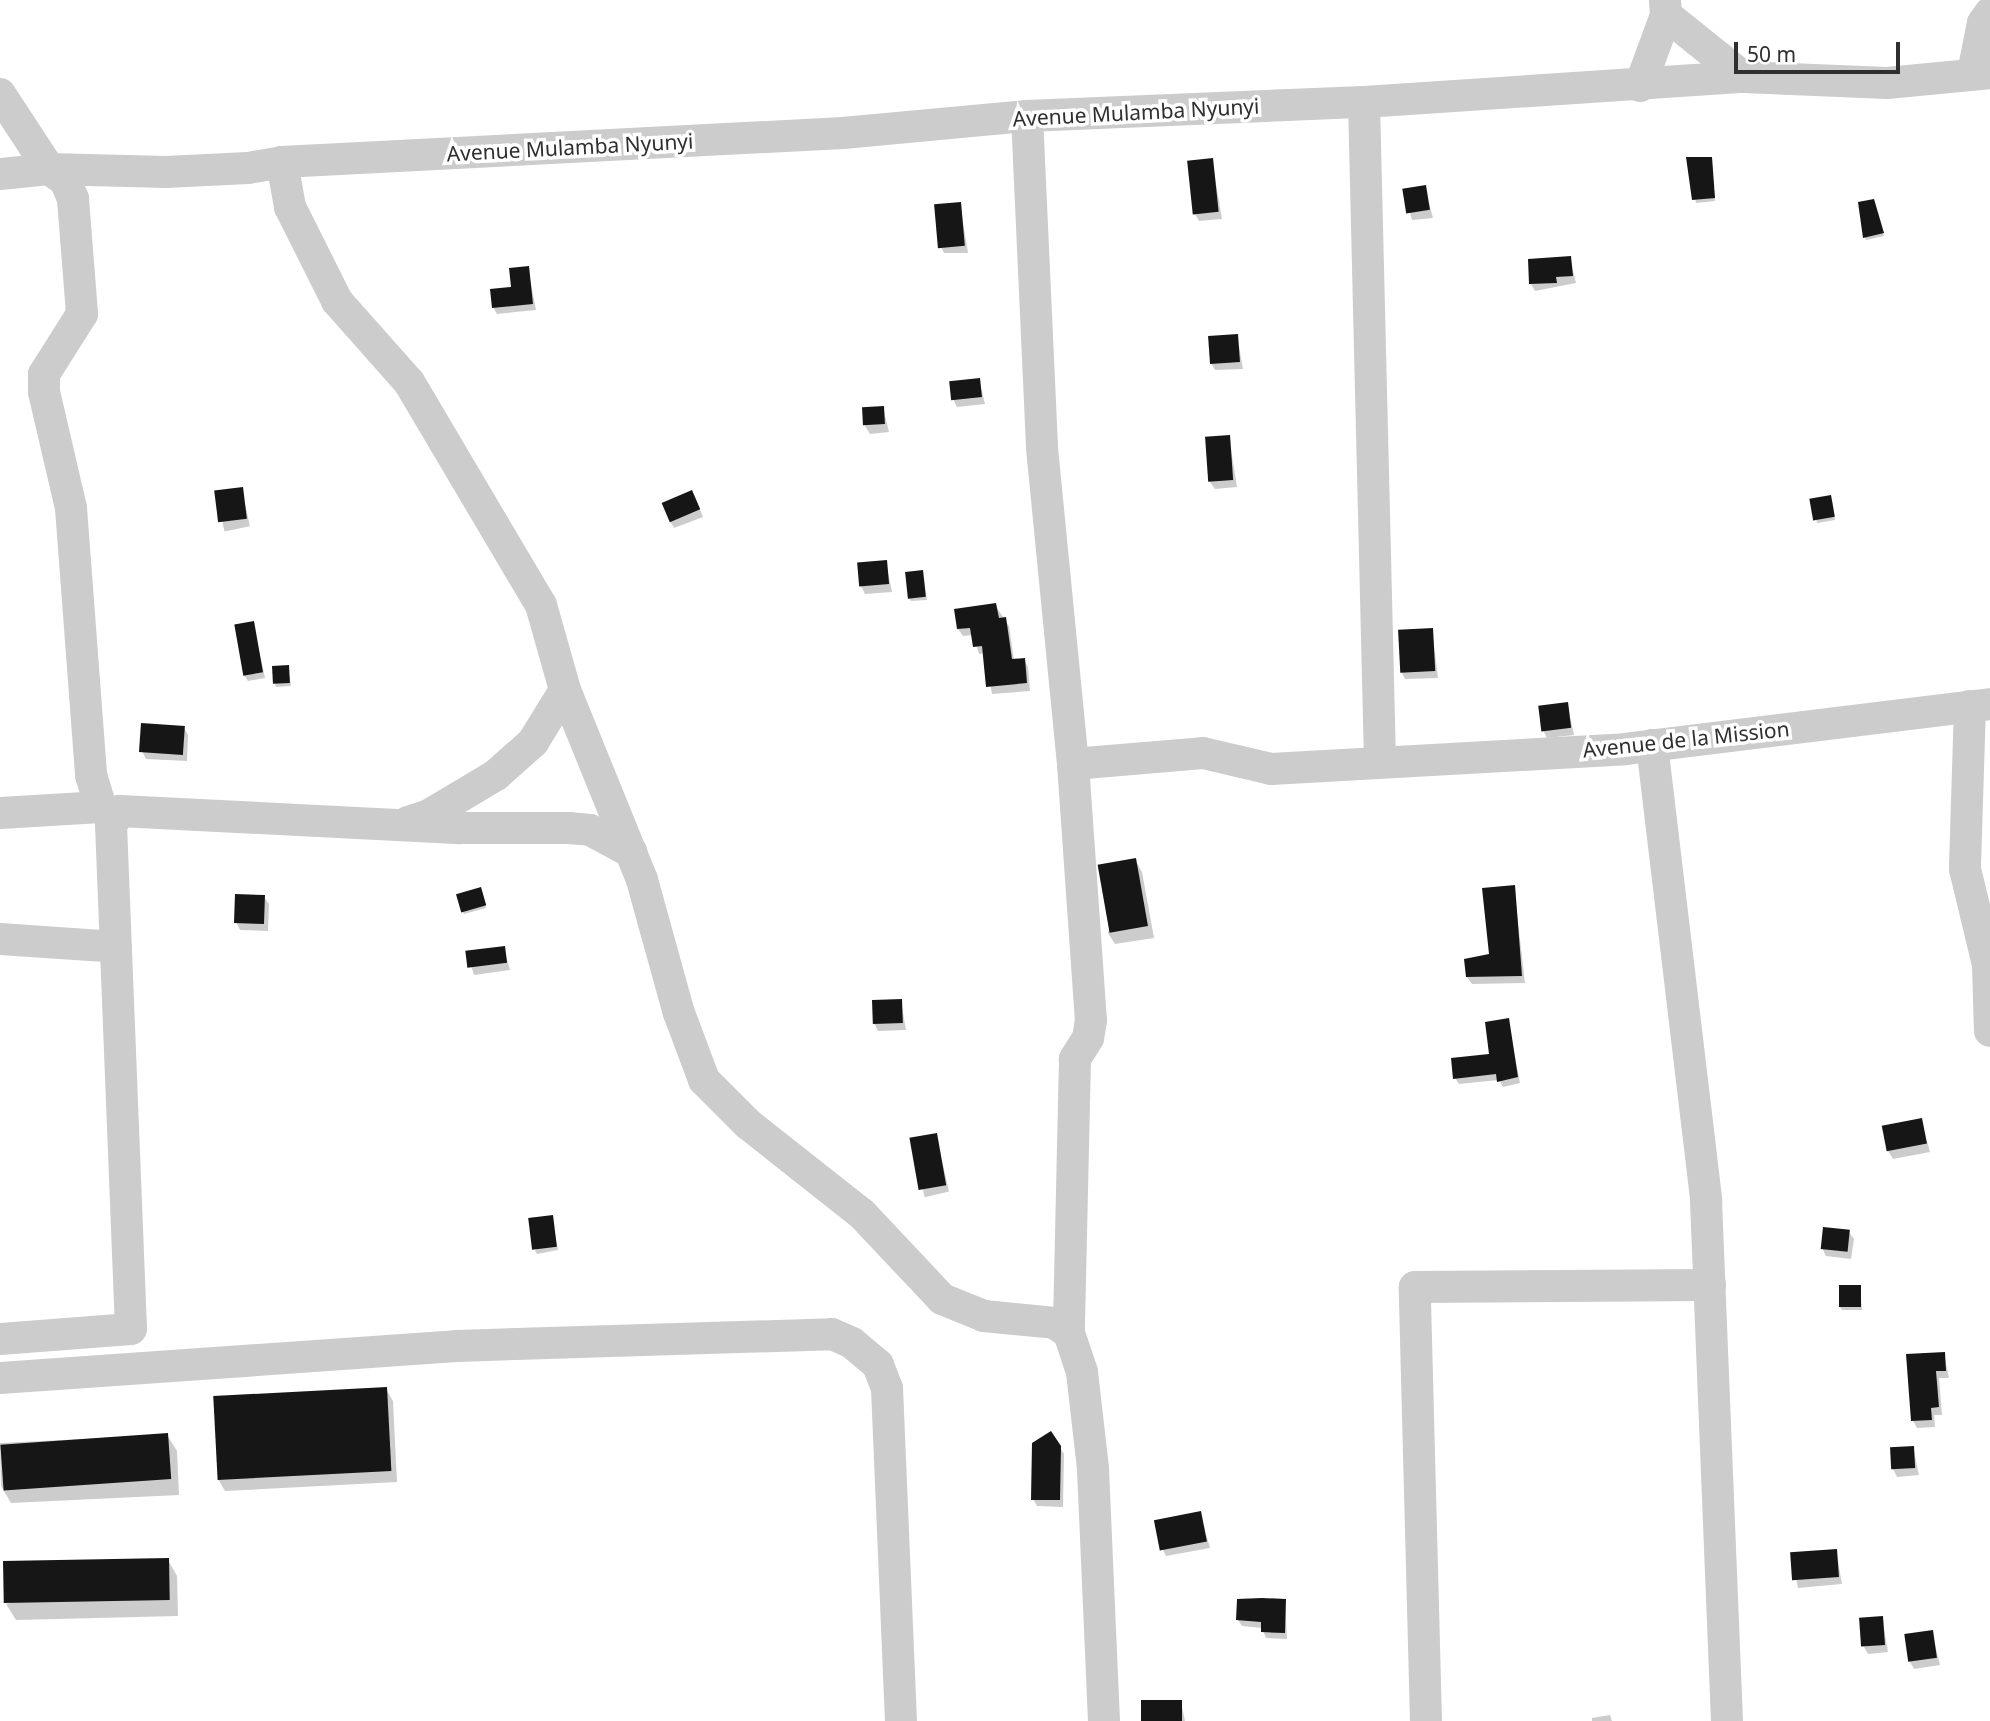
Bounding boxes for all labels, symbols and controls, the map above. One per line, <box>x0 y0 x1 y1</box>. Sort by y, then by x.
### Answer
scale bar <box>1738 28 1904 72</box>
text: 50 m <box>1747 40 1796 68</box>
street label: Avenue Mulamba Nyunyi <box>1012 93 1260 131</box>
street label: Avenue Mulamba Nyunyi <box>446 128 694 166</box>
street label: Avenue de la Mission <box>1581 716 1791 762</box>

